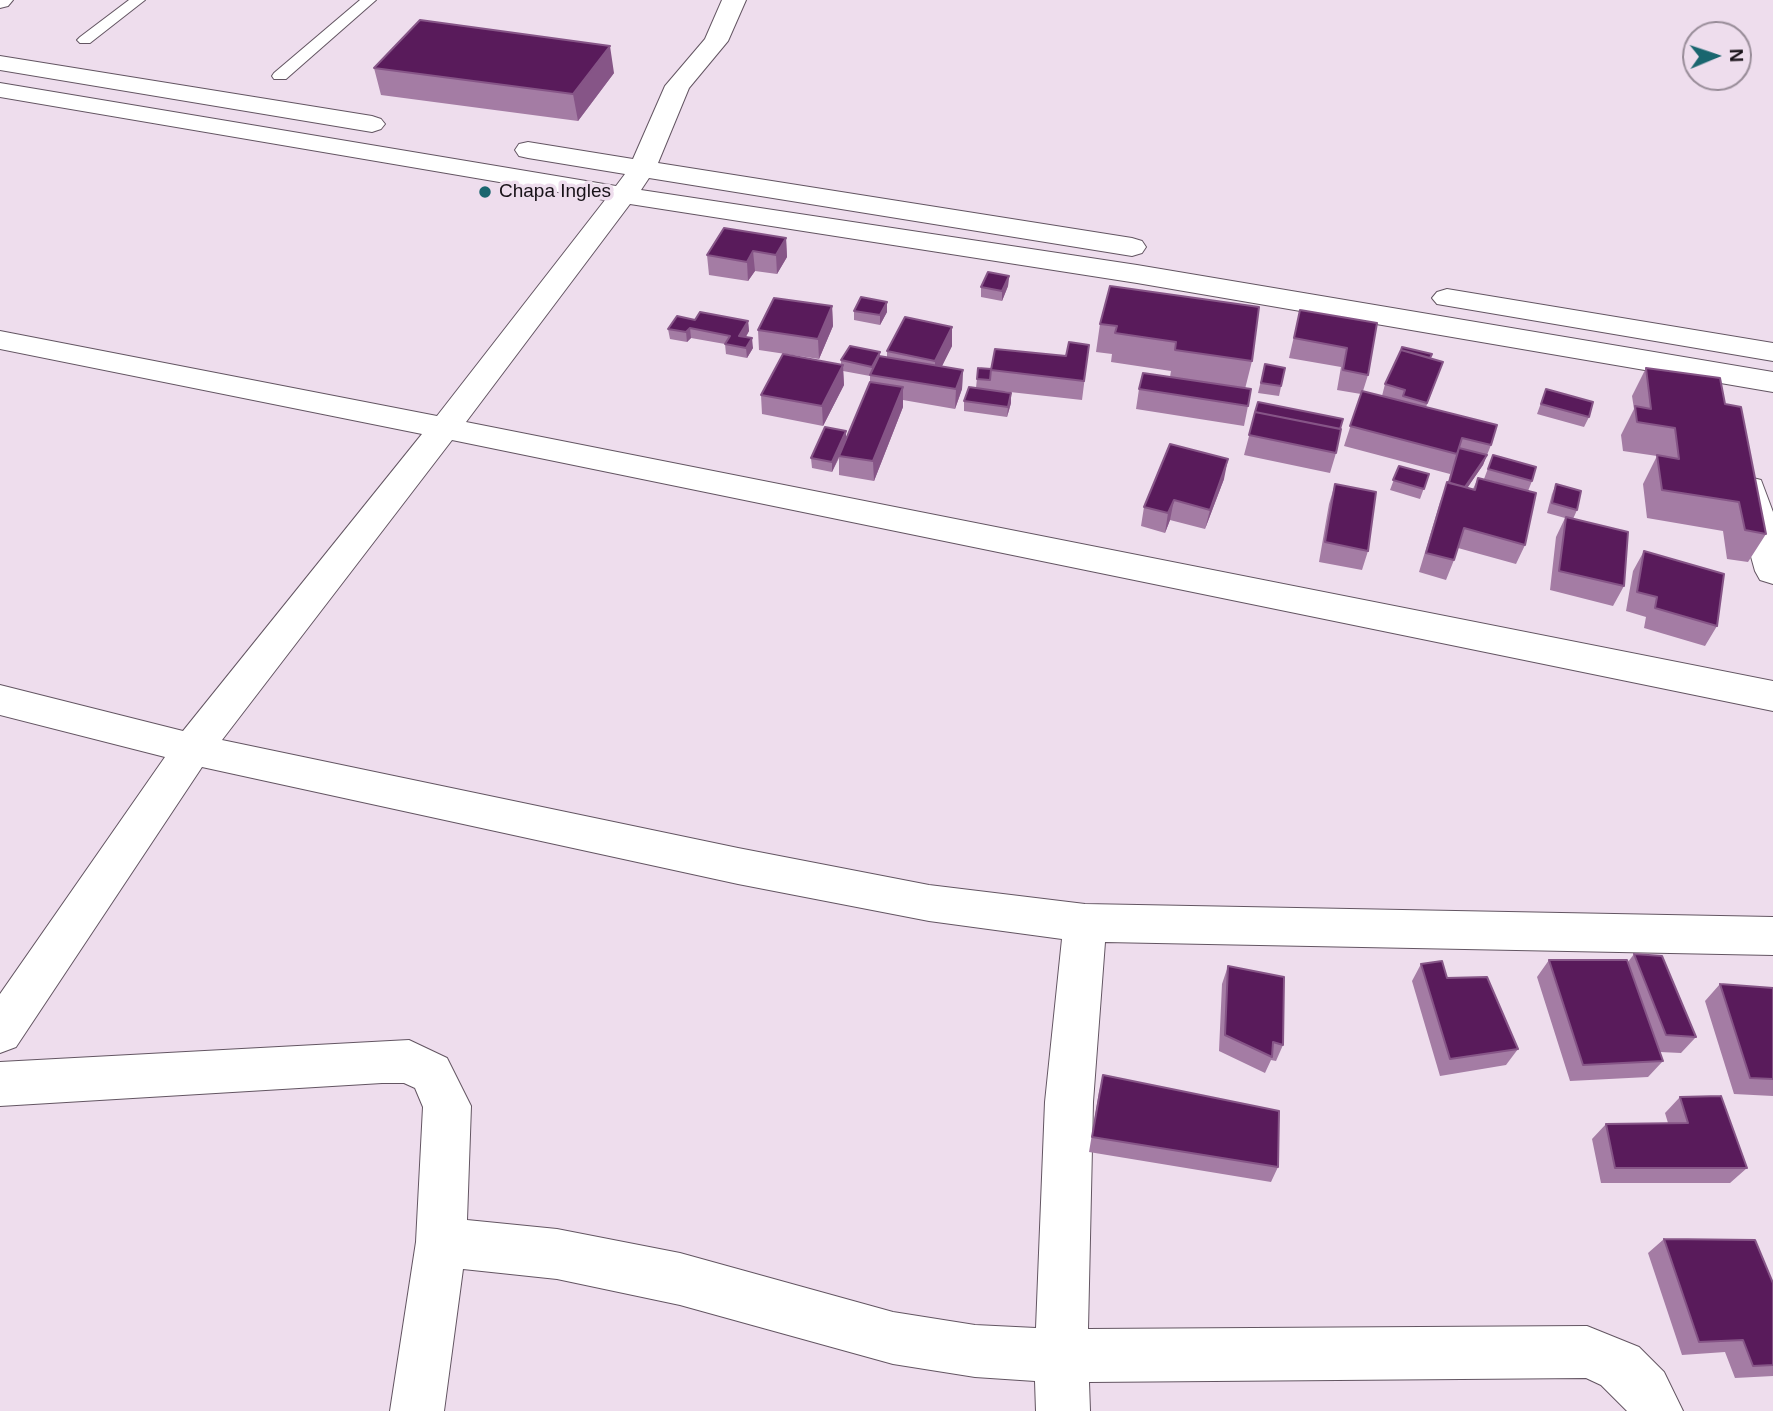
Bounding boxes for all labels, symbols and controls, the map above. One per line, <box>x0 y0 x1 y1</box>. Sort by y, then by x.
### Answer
north arrow <box>1682 21 1752 91</box>
text: N <box>1726 48 1747 63</box>
place label: Chapa Ingles <box>499 181 611 203</box>
marker: Chapa Ingles <box>477 184 493 200</box>

